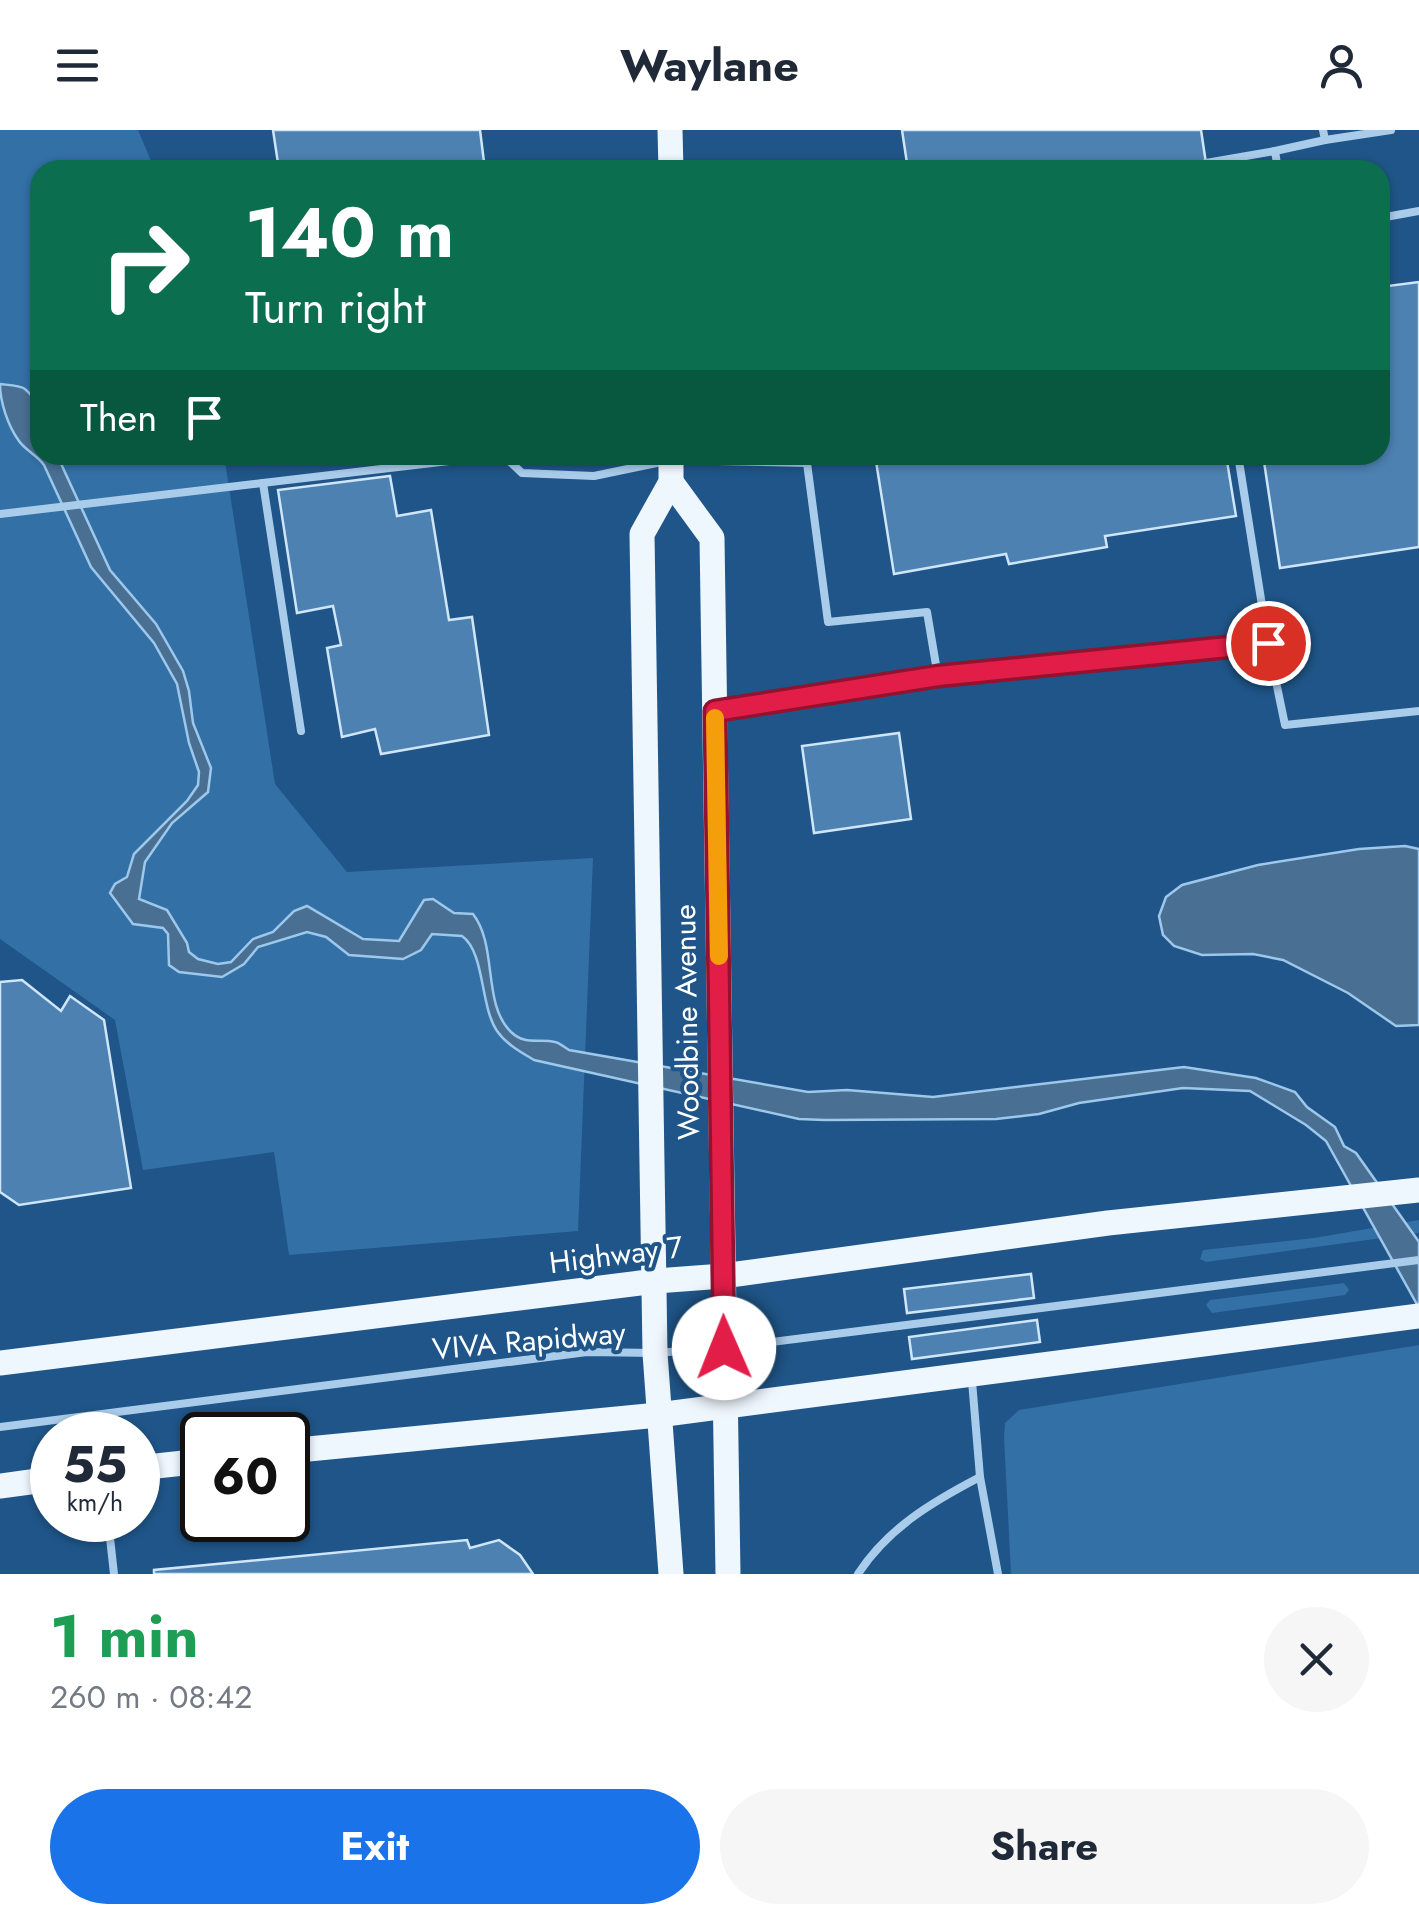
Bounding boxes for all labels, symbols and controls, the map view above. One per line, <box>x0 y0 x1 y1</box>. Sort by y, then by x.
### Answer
text: Waylane <box>620 33 799 98</box>
icon: menu <box>50 38 105 93</box>
icon: person <box>1314 38 1369 93</box>
text: 140 m <box>245 182 454 283</box>
icon: right <box>80 200 210 330</box>
text: Turn right <box>245 275 426 340</box>
text: Then <box>80 390 157 445</box>
icon: arrive <box>177 390 232 445</box>
pin <box>1226 601 1311 686</box>
icon: arrive <box>1241 616 1296 671</box>
street label: Woodbine Avenue <box>663 904 710 1140</box>
street label: Highway 7 <box>547 1225 686 1284</box>
position arrow <box>672 1296 776 1400</box>
street label: VIVA Rapidway <box>431 1311 628 1370</box>
speed limit sign: 60 <box>180 1412 310 1542</box>
text: 55 <box>63 1428 127 1501</box>
text: km/h <box>67 1484 123 1520</box>
text: 1 min <box>50 1593 199 1680</box>
button: close <box>1264 1607 1369 1712</box>
text: 260 m · 08:42 <box>50 1674 252 1720</box>
button: Exit <box>50 1789 700 1904</box>
button: Share <box>720 1789 1369 1904</box>

